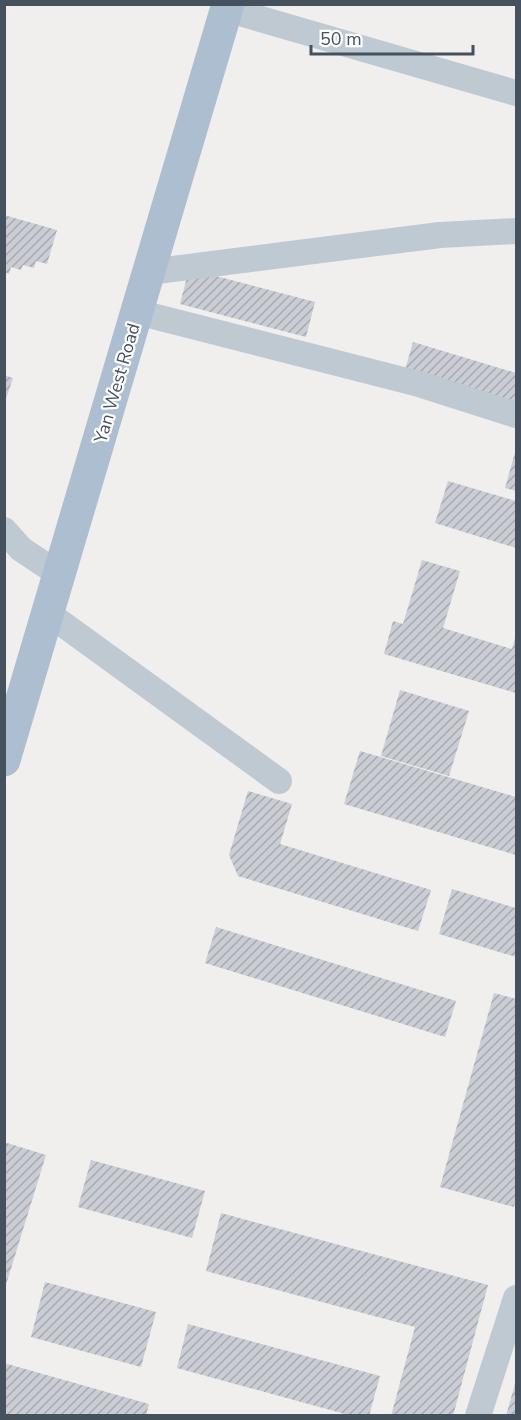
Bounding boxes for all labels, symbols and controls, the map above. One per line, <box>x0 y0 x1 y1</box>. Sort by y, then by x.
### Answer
scale bar <box>311 18 473 56</box>
text: 50 m <box>320 27 362 51</box>
street label: Yan West Road <box>88 320 146 447</box>

